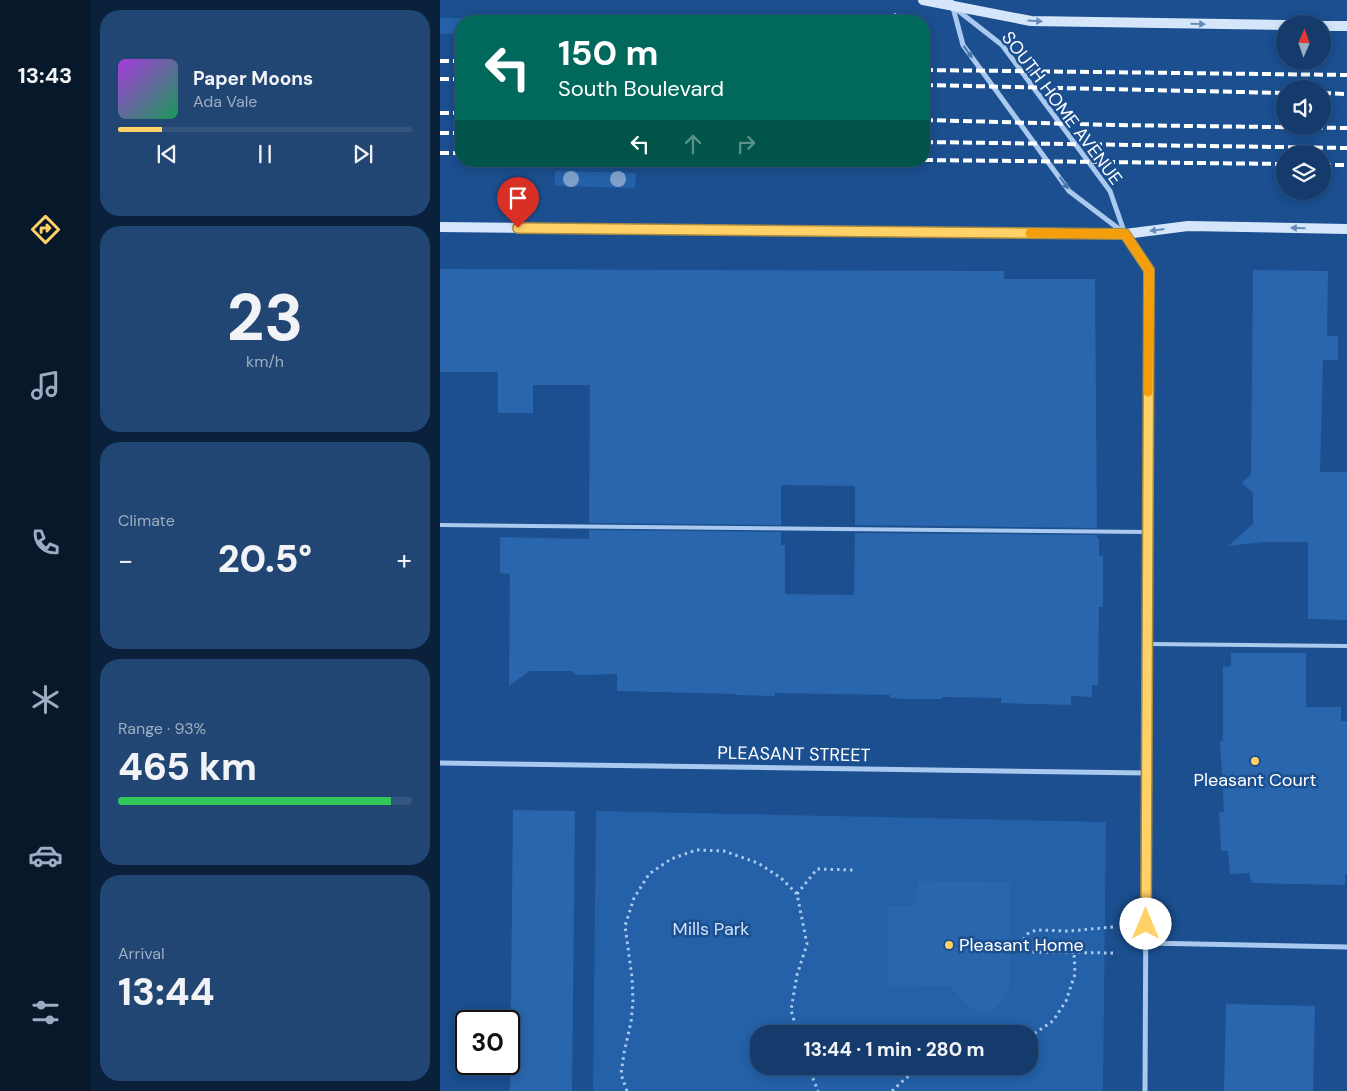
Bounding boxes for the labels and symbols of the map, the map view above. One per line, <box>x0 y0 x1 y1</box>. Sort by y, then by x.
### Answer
north arrow <box>1276 15 1331 70</box>
one-way arrow <box>1028 17 1044 25</box>
one-way arrow <box>1190 20 1206 28</box>
street label: SOUTH HOME AVENUE <box>996 26 1128 190</box>
one-way arrow <box>963 45 973 59</box>
one-way arrow <box>1058 176 1069 189</box>
pin <box>497 177 539 228</box>
one-way arrow <box>1290 224 1306 232</box>
one-way arrow <box>1149 226 1165 234</box>
street label: PLEASANT STREET <box>717 741 871 767</box>
marker: Pleasant Court <box>1249 755 1261 767</box>
place label: Pleasant Court <box>1193 768 1317 792</box>
position arrow <box>1119 897 1171 949</box>
park label: Mills Park <box>673 917 749 941</box>
place label: Pleasant Home <box>959 933 1084 957</box>
marker: Pleasant Home <box>943 939 955 951</box>
speed limit sign: 30 <box>455 1010 520 1075</box>

